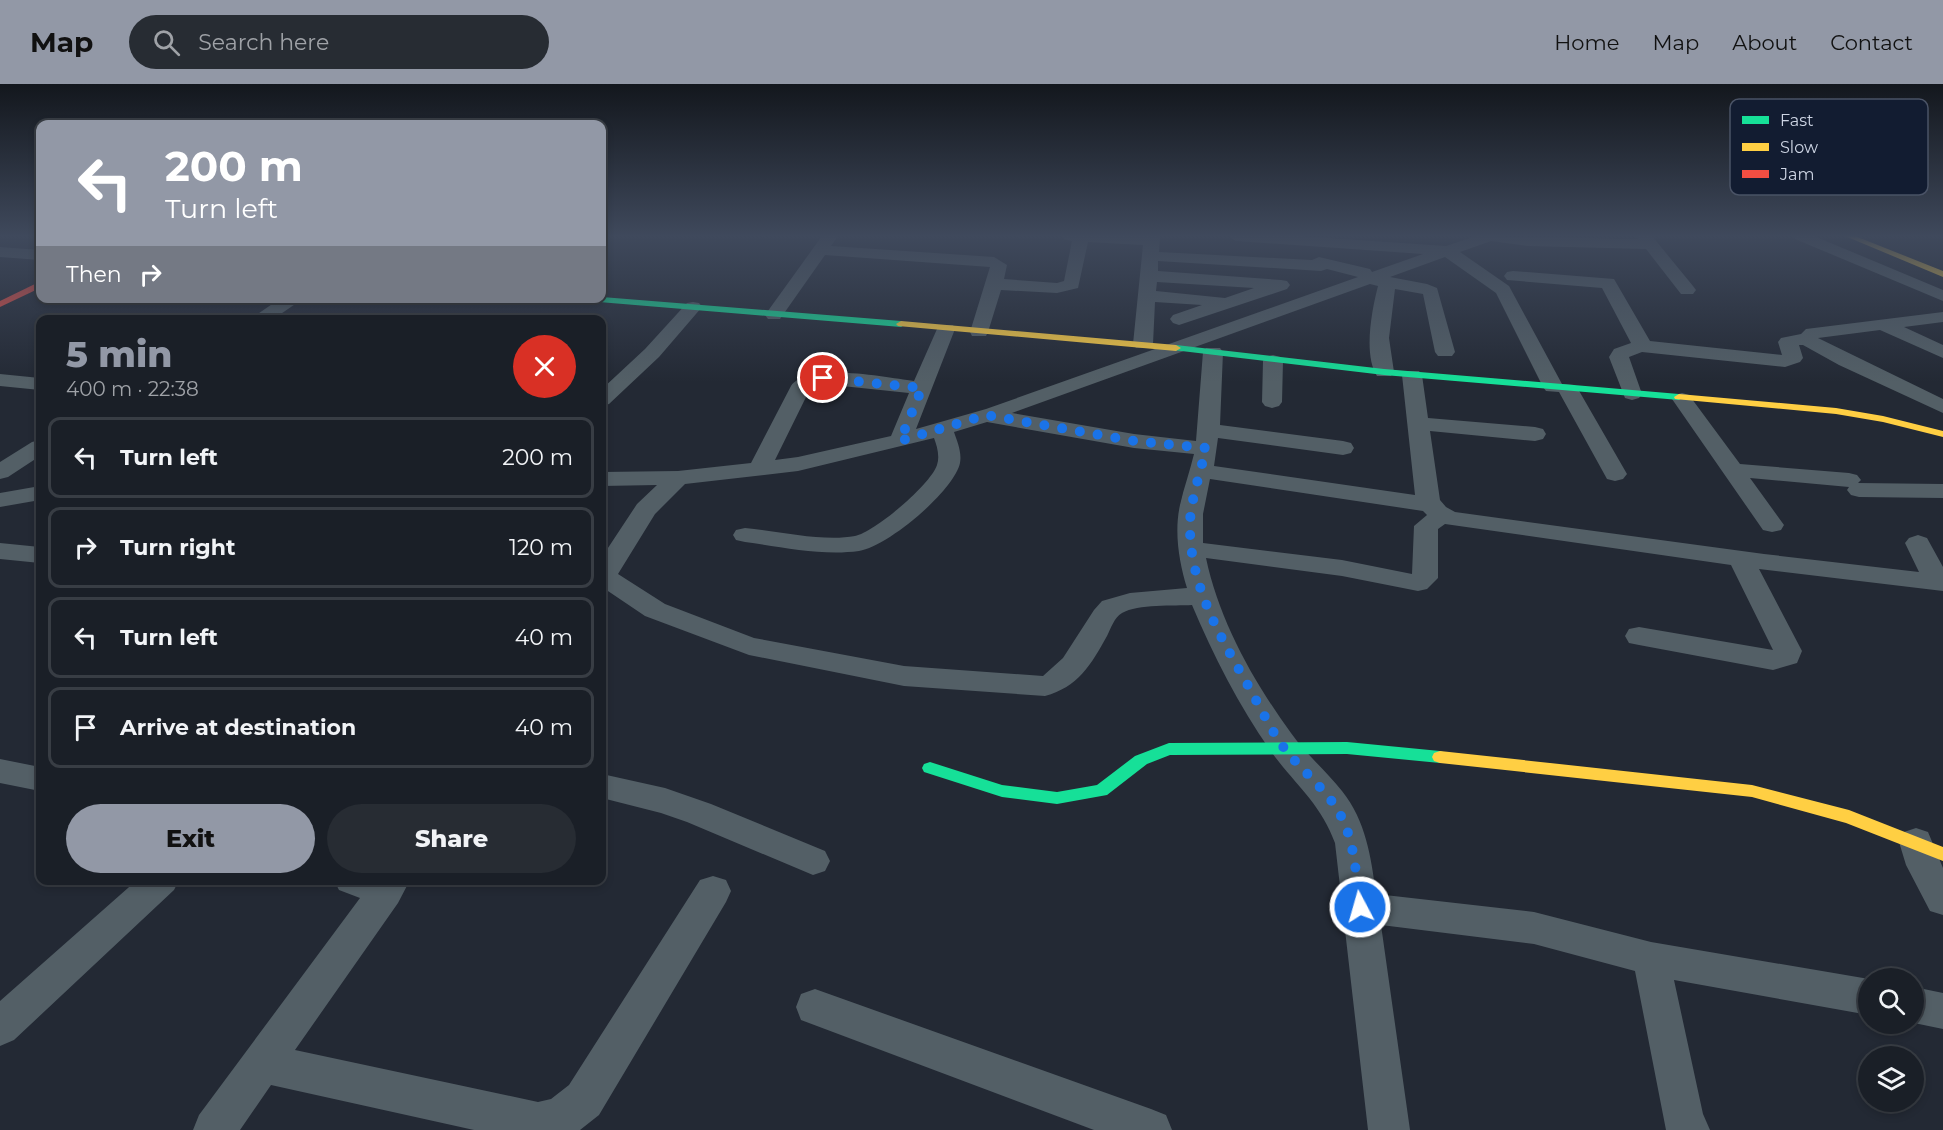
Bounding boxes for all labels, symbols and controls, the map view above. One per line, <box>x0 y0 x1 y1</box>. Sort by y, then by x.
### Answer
search box <box>129 15 549 69</box>
text: Map <box>30 25 93 59</box>
icon: search <box>150 26 183 59</box>
text: Search here <box>198 29 329 56</box>
text: Home <box>1554 30 1619 55</box>
text: Map <box>1652 30 1699 55</box>
text: About <box>1732 30 1797 55</box>
text: Contact <box>1830 30 1913 55</box>
legend <box>1730 99 1928 195</box>
text: Fast <box>1780 111 1814 130</box>
text: Slow <box>1780 138 1818 157</box>
text: 200 m <box>165 140 303 192</box>
icon: left <box>66 144 144 222</box>
text: Jam <box>1779 165 1814 184</box>
text: Turn left <box>165 192 278 225</box>
icon: right <box>134 258 167 291</box>
text: Then <box>66 261 122 288</box>
text: 5 min <box>66 332 172 376</box>
button: close <box>513 335 576 398</box>
pin <box>797 352 848 403</box>
icon: arrive <box>806 361 839 394</box>
text: 400 m · 22:38 <box>66 377 199 401</box>
icon: left <box>69 441 102 474</box>
text: Turn left <box>120 444 218 471</box>
text: 200 m <box>502 444 573 471</box>
icon: right <box>69 531 102 564</box>
text: Turn right <box>120 534 235 561</box>
text: 120 m <box>509 534 573 561</box>
icon: left <box>69 621 102 654</box>
text: Turn left <box>120 624 218 651</box>
text: 40 m <box>515 624 573 651</box>
icon: arrive <box>69 711 102 744</box>
text: Arrive at destination <box>120 714 356 741</box>
text: 40 m <box>515 714 573 741</box>
button: Exit <box>66 804 315 873</box>
button: Share <box>327 804 576 873</box>
position arrow <box>1328 875 1392 939</box>
map controls <box>1858 968 1924 1112</box>
button: search <box>1858 968 1924 1034</box>
button: layers <box>1858 1046 1924 1112</box>

